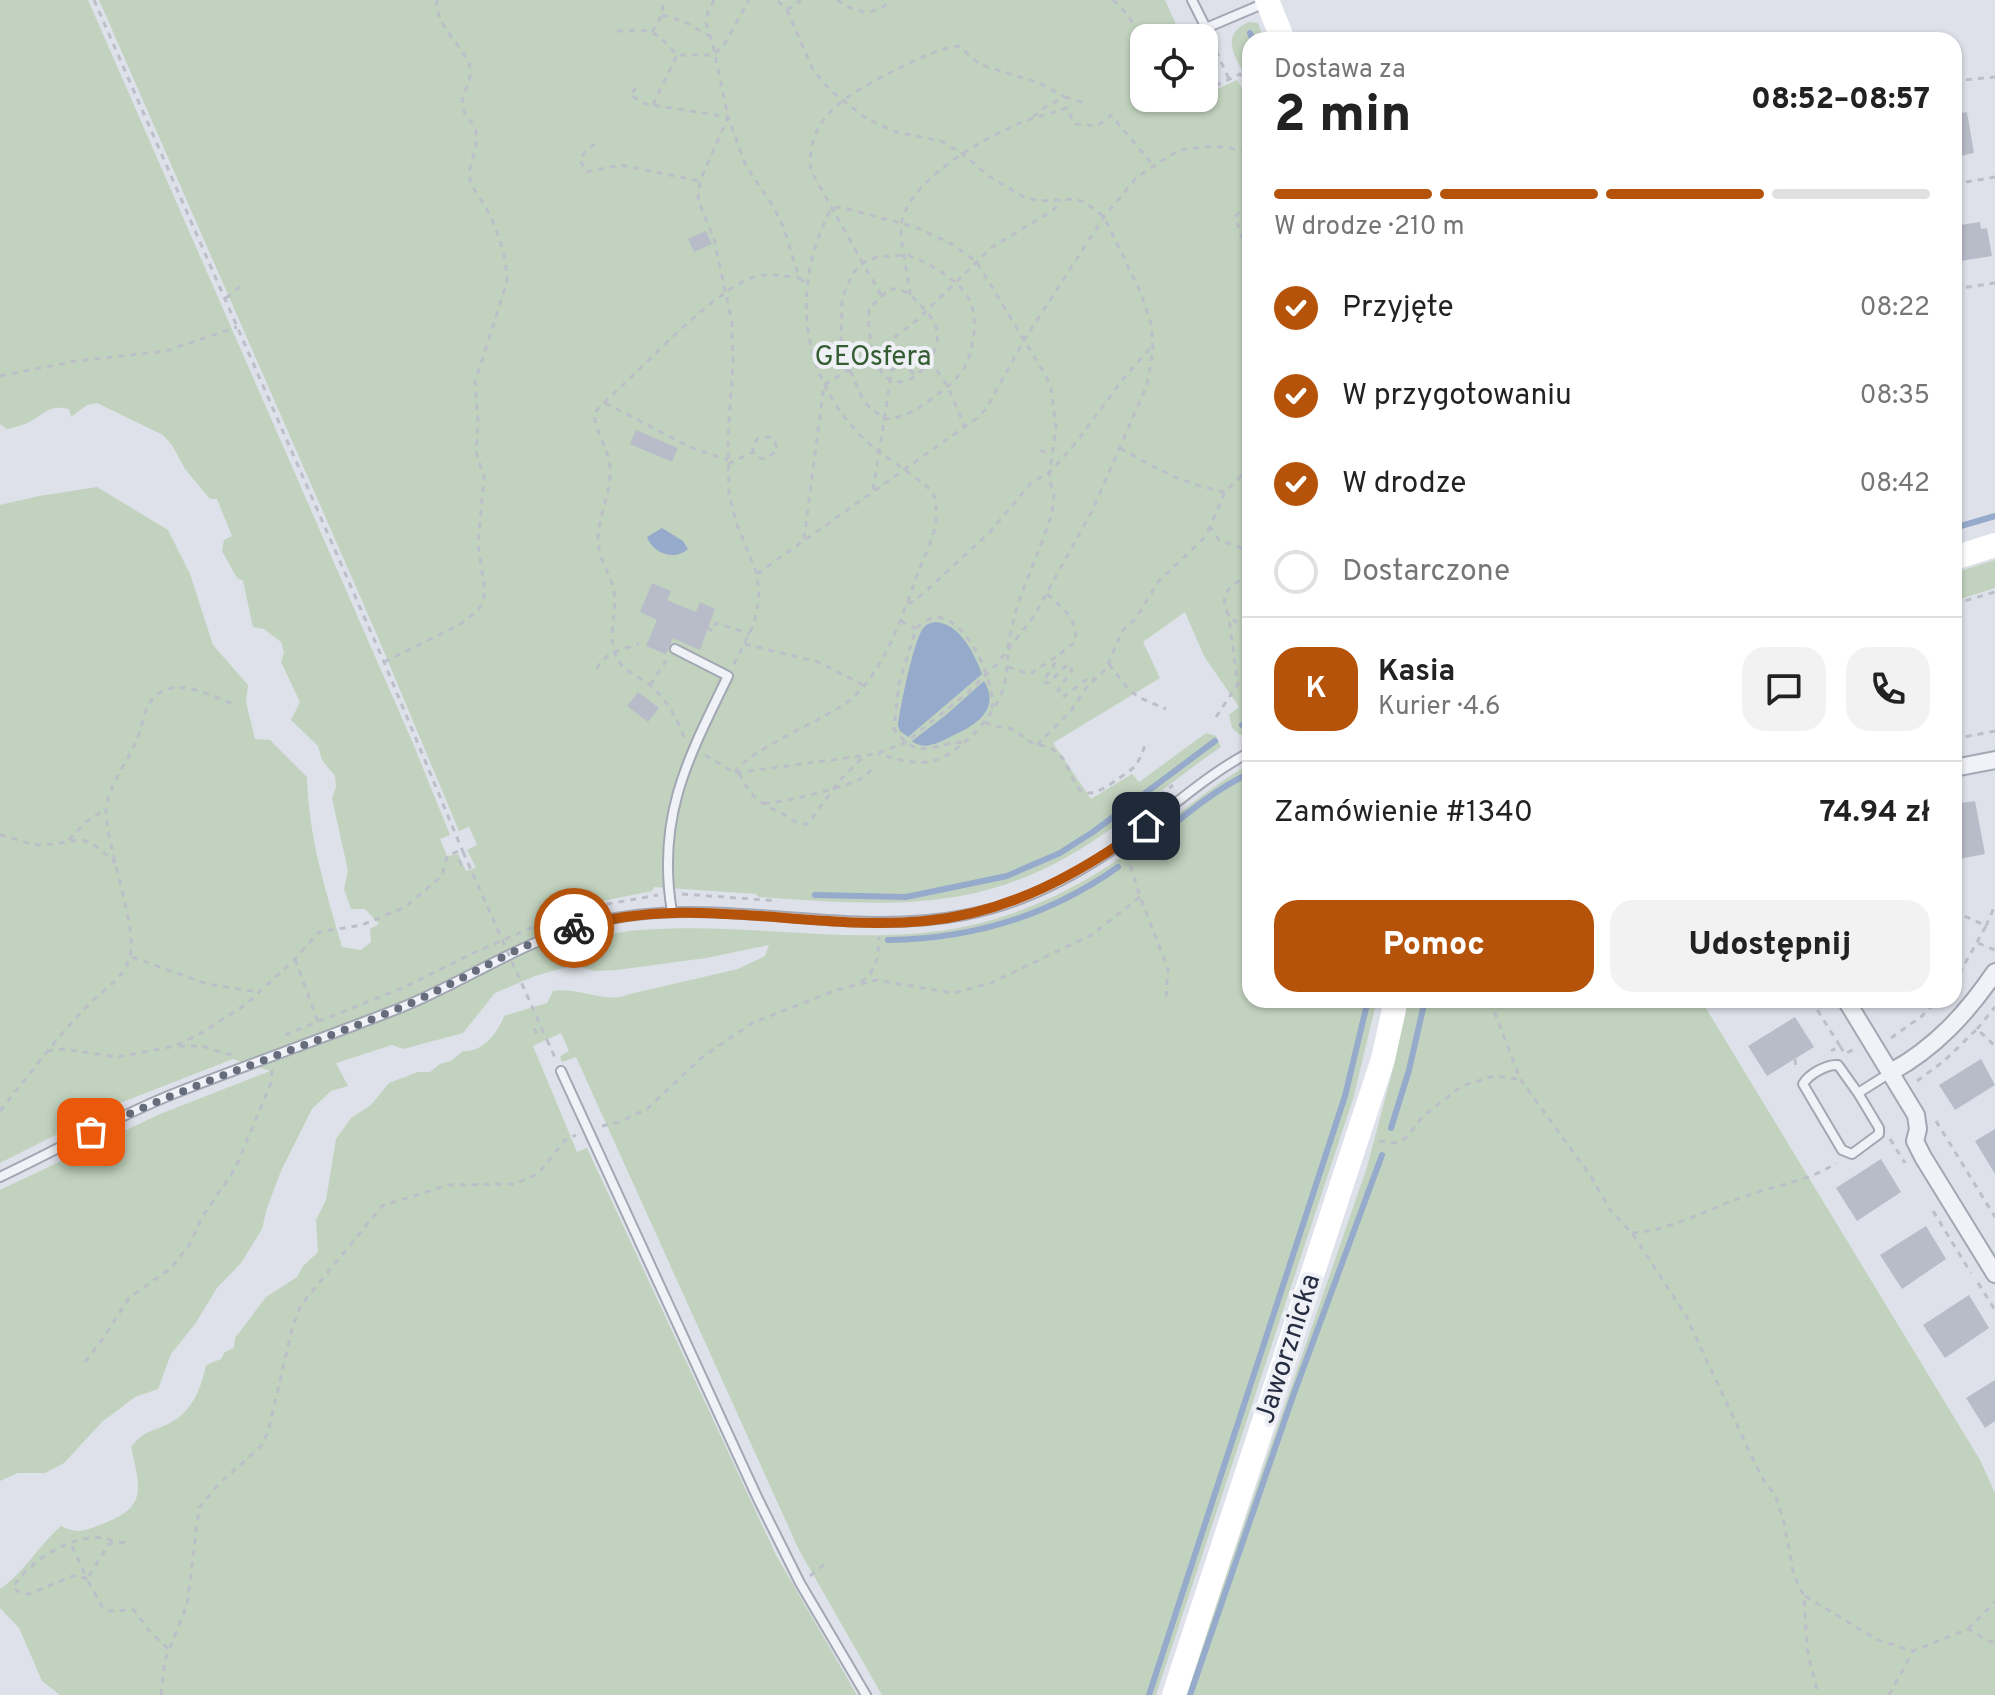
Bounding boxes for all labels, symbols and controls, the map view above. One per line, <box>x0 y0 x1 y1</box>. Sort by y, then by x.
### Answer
map controls <box>1130 24 1218 112</box>
button: locate <box>1130 24 1218 112</box>
text: Dostawa za <box>1274 54 1406 87</box>
text: 08:52–08:57 <box>1751 82 1930 119</box>
text: 2 min <box>1274 84 1412 150</box>
text: W drodze · 210 m <box>1274 211 1465 244</box>
icon: check <box>1274 286 1318 330</box>
text: Przyjęte <box>1342 290 1454 327</box>
text: 08:22 <box>1860 292 1930 325</box>
park label: GEOsfera <box>814 340 932 376</box>
icon: check <box>1274 374 1318 418</box>
text: W przygotowaniu <box>1342 378 1572 415</box>
text: 08:35 <box>1860 380 1930 413</box>
icon: check <box>1274 462 1318 506</box>
text: W drodze <box>1342 466 1467 503</box>
text: 08:42 <box>1860 468 1930 501</box>
text: Dostarczone <box>1342 554 1510 591</box>
button: chat <box>1742 647 1826 731</box>
button: phone <box>1846 647 1930 731</box>
text: Kasia <box>1378 654 1455 691</box>
text: K <box>1305 671 1327 708</box>
text: Kurier · 4.6 <box>1378 691 1501 724</box>
pin <box>1112 792 1180 860</box>
text: Zamówienie #1340 <box>1274 795 1533 832</box>
text: 74.94 zł <box>1820 795 1930 832</box>
icon: home <box>1124 804 1168 848</box>
courier <box>534 888 614 968</box>
button: Pomoc <box>1274 900 1594 992</box>
button: Udostępnij <box>1610 900 1930 992</box>
icon: bike <box>552 906 596 950</box>
pin <box>57 1098 125 1166</box>
icon: bag <box>69 1110 113 1154</box>
street label: Jaworznicka <box>1248 1270 1330 1428</box>

